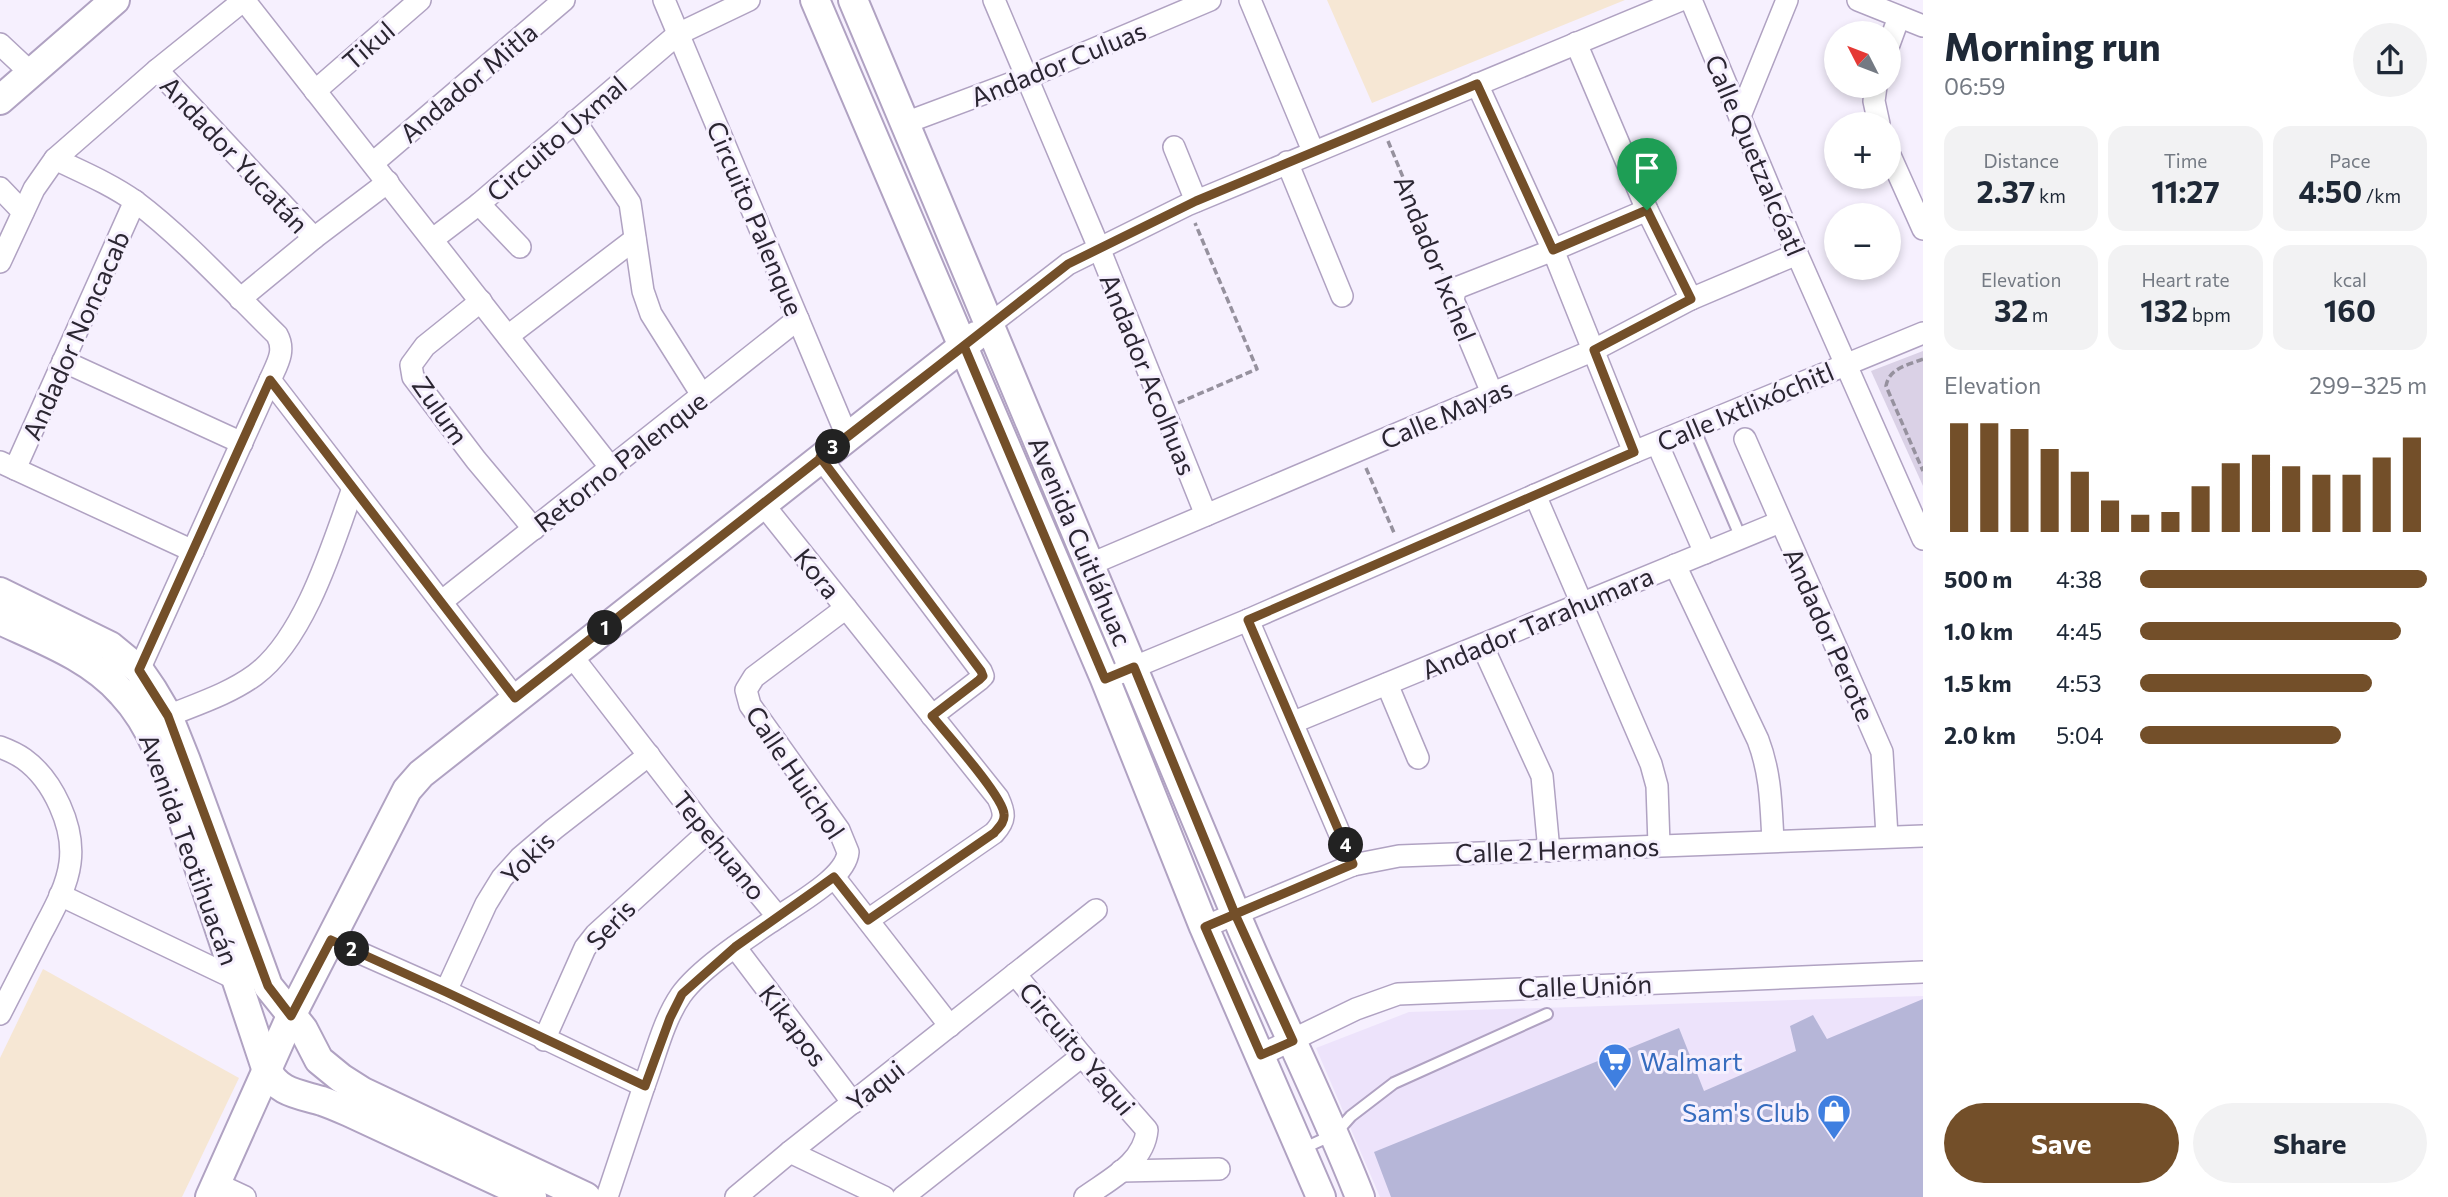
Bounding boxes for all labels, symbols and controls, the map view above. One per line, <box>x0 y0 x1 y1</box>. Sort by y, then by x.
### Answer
street label: Tikul <box>336 14 400 76</box>
street label: Andador Culuas <box>966 14 1150 112</box>
street label: Andador Mitla <box>393 16 543 148</box>
north arrow <box>1824 21 1900 98</box>
map controls <box>1824 21 1901 280</box>
text: Morning run <box>1944 22 2161 69</box>
button: share <box>2353 23 2427 97</box>
street label: Calle Quetzalcóatl <box>1700 50 1812 260</box>
street label: Andador Yucatán <box>155 69 315 239</box>
street label: Circuito Uxmal <box>480 69 632 207</box>
text: 06:59 <box>1944 72 2006 100</box>
button: + <box>1824 112 1901 189</box>
street label: Circuito Palenque <box>701 116 811 320</box>
pin <box>1617 138 1677 210</box>
icon: arrive <box>1628 149 1666 187</box>
text: Distance <box>1983 149 2059 172</box>
text: Time <box>2164 149 2207 172</box>
text: Pace <box>2329 149 2370 172</box>
street label: Andador Ixchel <box>1389 171 1483 345</box>
text: 2.37 <box>1977 172 2035 209</box>
text: 11:27 <box>2151 172 2220 209</box>
text: 4:50 <box>2298 172 2362 209</box>
text: km <box>2035 184 2066 207</box>
text: /km <box>2362 184 2401 207</box>
button: − <box>1824 203 1901 280</box>
street label: Andador Noncacab <box>15 226 135 444</box>
text: Elevation <box>1981 268 2061 291</box>
text: Heart rate <box>2141 268 2230 291</box>
text: kcal <box>2333 268 2367 291</box>
street label: Andador Acolhuas <box>1094 269 1204 479</box>
text: 32 <box>1994 291 2028 328</box>
text: 132 <box>2140 291 2188 328</box>
text: 160 <box>2324 291 2376 328</box>
text: m <box>2028 303 2048 326</box>
text: bpm <box>2188 303 2231 326</box>
street label: Calle Ixtlixóchitl <box>1652 355 1838 457</box>
street label: Zulum <box>407 370 475 450</box>
street label: Calle Mayas <box>1376 371 1516 455</box>
text: Elevation <box>1944 371 2041 399</box>
text: 299–325 m <box>2309 371 2427 399</box>
street label: Retorno Palenque <box>528 384 712 538</box>
pin: 3 <box>816 430 850 464</box>
street label: Avenida Cuitláhuac <box>1023 432 1139 650</box>
text: 3 <box>827 435 838 458</box>
street label: Kora <box>788 542 848 604</box>
street label: Andador Perote <box>1778 543 1882 725</box>
street label: Andador Tarahumara <box>1417 559 1657 685</box>
text: 500 m <box>1944 565 2012 593</box>
text: 4:38 <box>2056 565 2102 593</box>
pin: 1 <box>588 610 622 646</box>
text: 1 <box>600 616 609 639</box>
text: 1.0 km <box>1944 617 2013 645</box>
text: 4:45 <box>2056 617 2102 645</box>
text: 1.5 km <box>1944 669 2012 697</box>
text: 4:53 <box>2056 669 2102 697</box>
street label: Calle Huichol <box>740 700 852 844</box>
text: 2.0 km <box>1944 721 2016 749</box>
text: 5:04 <box>2056 721 2103 749</box>
street label: Avenida Teotihuacán <box>134 729 246 969</box>
street label: Tepehuano <box>667 784 773 906</box>
street label: Yokis <box>494 824 560 890</box>
pin: 4 <box>1328 828 1364 862</box>
street label: Calle 2 Hermanos <box>1454 830 1660 868</box>
text: 4 <box>1340 833 1351 856</box>
street label: Seris <box>579 892 641 956</box>
pin: 2 <box>334 932 370 967</box>
text: 2 <box>346 937 357 960</box>
street label: Calle Unión <box>1517 967 1653 1003</box>
street label: Circuito Yaqui <box>1013 975 1143 1121</box>
street label: Kikapos <box>753 978 835 1072</box>
supermarket icon: Walmart <box>1596 1041 1634 1090</box>
place label: Walmart <box>1640 1045 1743 1076</box>
street label: Yaqui <box>840 1053 910 1117</box>
shop icon: Sam's Club <box>1815 1092 1853 1141</box>
place label: Sam's Club <box>1682 1096 1810 1127</box>
button: Save <box>1944 1103 2179 1183</box>
button: Share <box>2193 1103 2427 1183</box>

